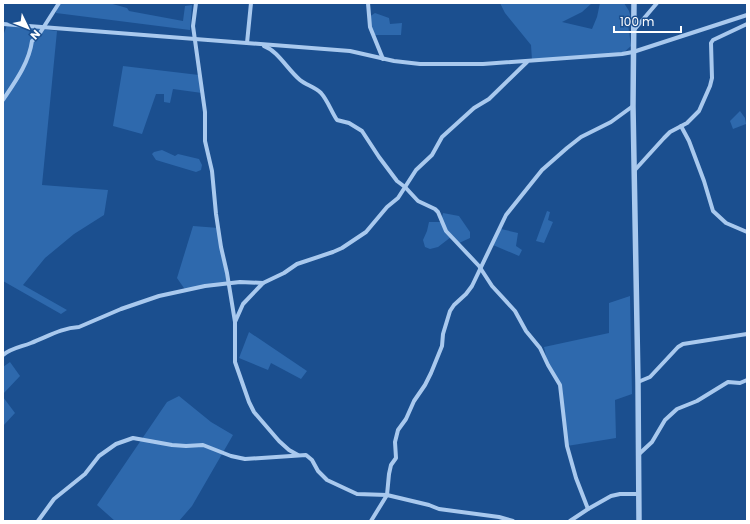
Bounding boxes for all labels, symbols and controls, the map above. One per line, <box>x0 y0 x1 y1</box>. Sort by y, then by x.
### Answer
north arrow <box>8 8 48 48</box>
scale bar <box>614 8 681 34</box>
text: 100 m <box>620 13 654 30</box>
text: N <box>27 26 44 43</box>

